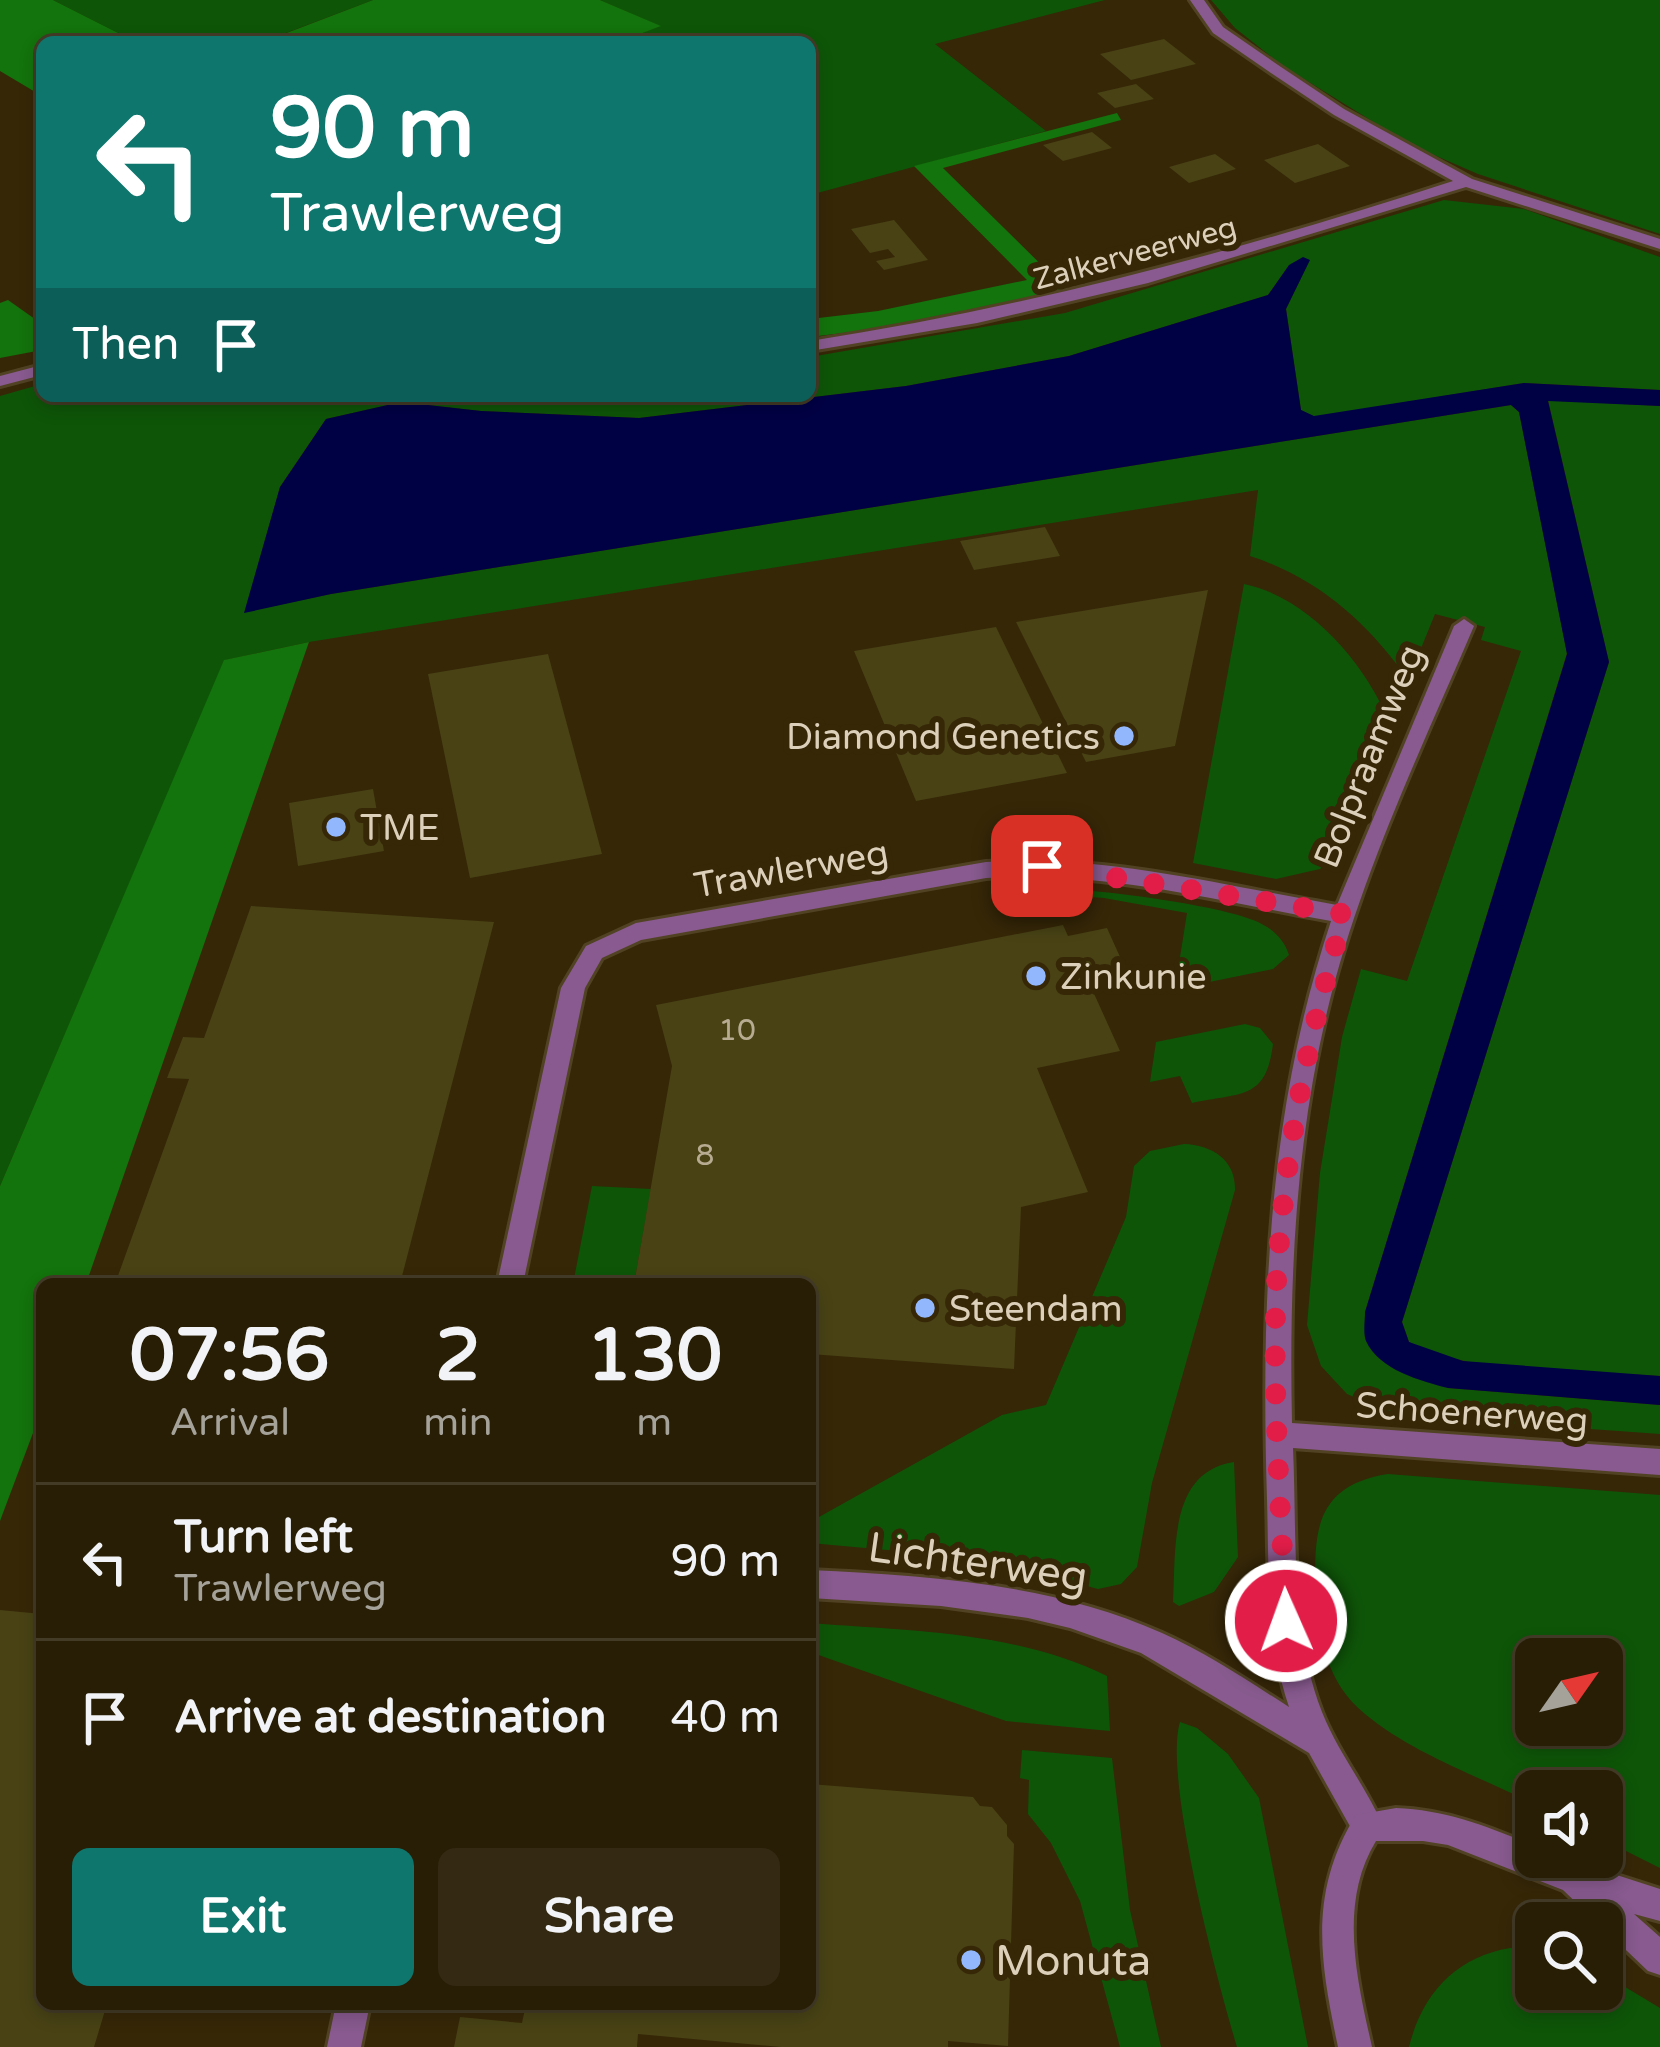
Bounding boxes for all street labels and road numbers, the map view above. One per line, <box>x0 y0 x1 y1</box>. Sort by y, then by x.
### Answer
street label: Zalkerveerweg <box>1030 209 1241 298</box>
street label: Bolpraamweg <box>1305 639 1434 874</box>
street label: Trawlerweg <box>691 831 892 908</box>
street label: Schoenerweg <box>1354 1384 1590 1443</box>
street label: Lichterweg <box>865 1522 1091 1603</box>

